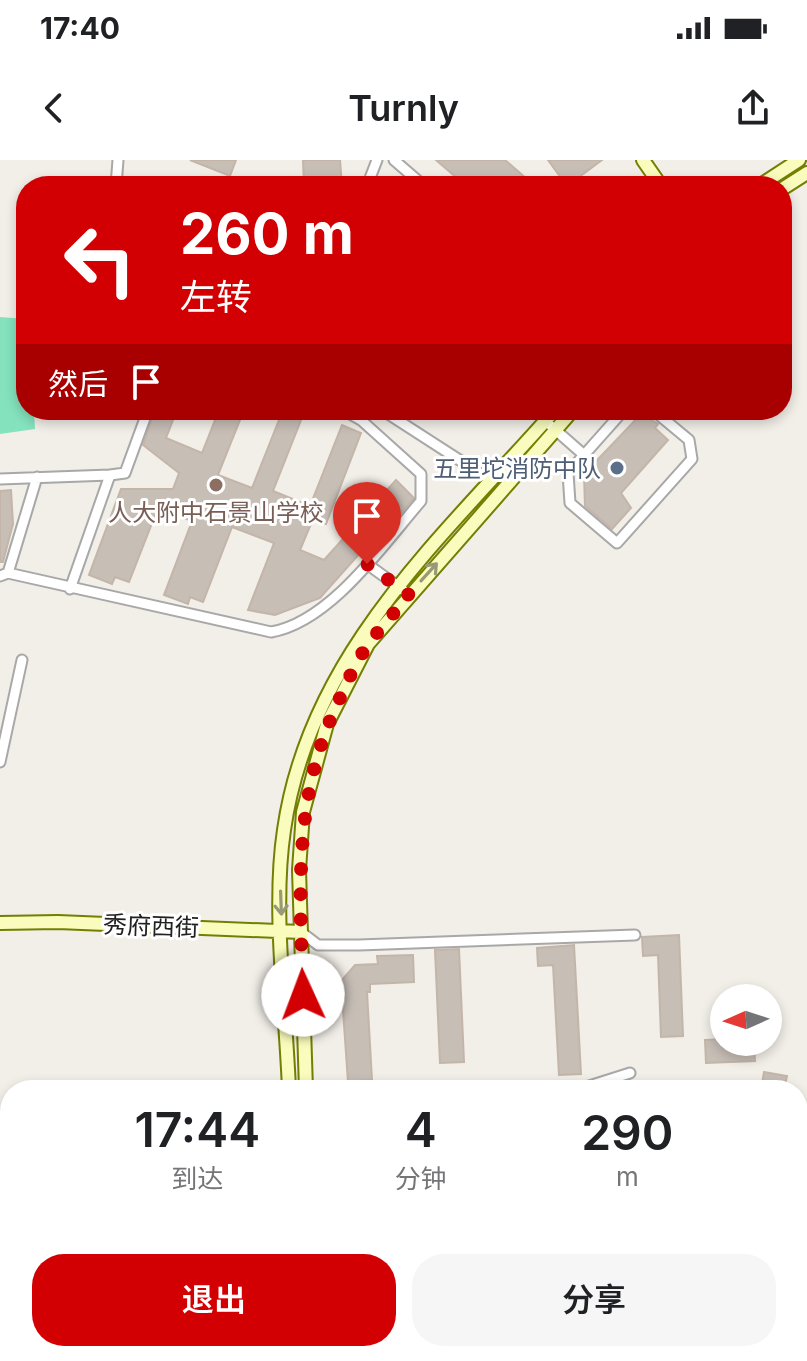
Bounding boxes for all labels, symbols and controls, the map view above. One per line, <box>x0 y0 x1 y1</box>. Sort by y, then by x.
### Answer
text: 17:40 <box>40 10 120 46</box>
icon: back <box>32 86 76 130</box>
text: Turnly <box>348 86 459 130</box>
icon: share <box>731 86 775 130</box>
text: 260 m <box>180 200 354 268</box>
icon: left <box>48 208 152 312</box>
text: 左转 <box>180 275 252 319</box>
icon: arrive <box>124 360 168 404</box>
text: 然后 <box>48 366 108 402</box>
place label: 五里坨消防中队 <box>433 454 601 483</box>
marker: 五里坨消防中队 <box>608 459 626 477</box>
marker: 人大附中石景山学校 <box>207 476 225 494</box>
pin <box>333 482 401 564</box>
icon: arrive <box>345 494 389 538</box>
place label: 人大附中石景山学校 <box>108 498 324 527</box>
one-way arrow <box>420 562 438 582</box>
one-way arrow <box>274 889 289 916</box>
street label: 秀府西街 <box>103 910 199 942</box>
position arrow <box>261 953 345 1037</box>
north arrow <box>710 984 782 1056</box>
map controls <box>710 984 782 1056</box>
text: 17:44 <box>135 1100 260 1159</box>
text: 4 <box>405 1100 437 1159</box>
text: 290 <box>581 1103 673 1162</box>
text: m <box>616 1161 639 1192</box>
text: 到达 <box>171 1163 223 1194</box>
text: 分钟 <box>395 1163 447 1194</box>
button: 退出 <box>32 1254 396 1346</box>
button: 分享 <box>412 1254 776 1346</box>

